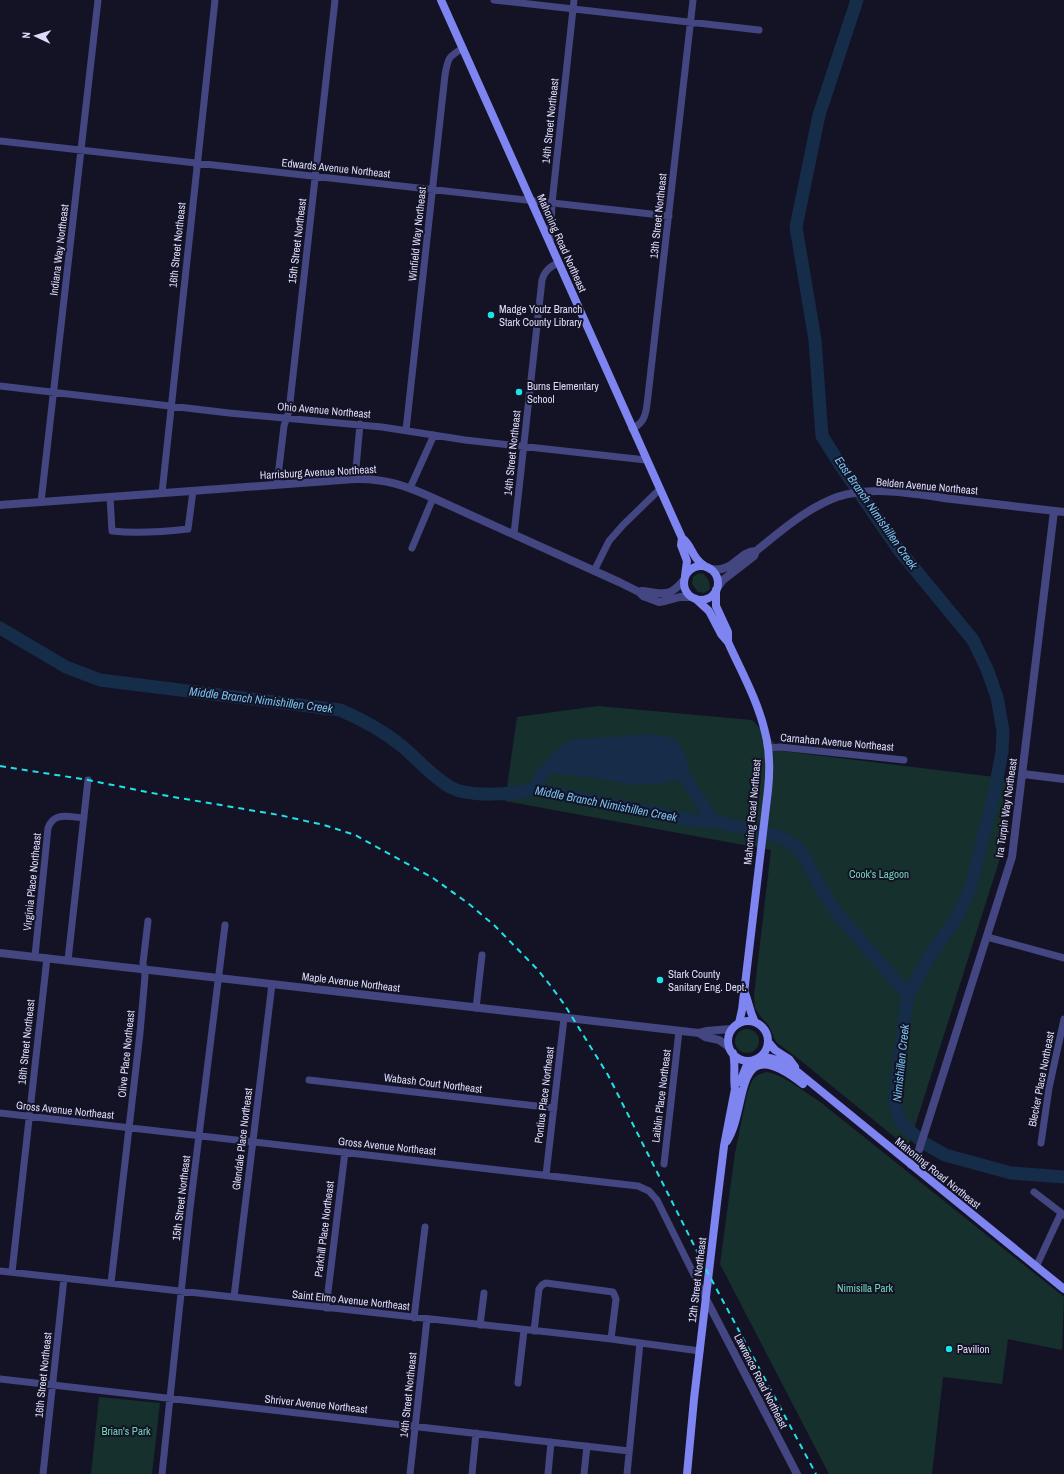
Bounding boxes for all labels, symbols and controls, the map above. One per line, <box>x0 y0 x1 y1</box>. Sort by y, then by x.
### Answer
north arrow <box>16 16 56 56</box>
text: N <box>19 32 33 39</box>
street label: 14th Street Northeast <box>539 77 561 164</box>
street label: Edwards Avenue Northeast <box>281 155 391 181</box>
street label: 13th Street Northeast <box>647 172 669 259</box>
street label: Winfield Way Northeast <box>405 186 429 282</box>
street label: Mahoning Road Northeast <box>534 192 590 295</box>
street label: 15th Street Northeast <box>285 197 309 284</box>
street label: 16th Street Northeast <box>166 201 188 288</box>
street label: Indiana Way Northeast <box>46 203 72 296</box>
place label: Madge Youtz Branch Stark County Library <box>499 302 582 329</box>
marker: Madge Youtz Branch Stark County Library <box>486 310 496 320</box>
place label: Burns Elementary School <box>527 379 599 406</box>
marker: Burns Elementary School <box>514 387 524 397</box>
street label: Ohio Avenue Northeast <box>277 399 372 421</box>
street label: 14th Street Northeast <box>501 409 523 496</box>
water label: East Branch Nimishillen Creek <box>831 453 922 574</box>
street label: Harrisburg Avenue Northeast <box>259 462 377 482</box>
street label: Belden Avenue Northeast <box>876 475 979 497</box>
water label: Middle Branch Nimishillen Creek <box>188 683 335 717</box>
street label: Carnahan Avenue Northeast <box>780 730 895 754</box>
street label: Ira Turpin Way Northeast <box>992 757 1020 858</box>
street label: Mahoning Road Northeast <box>740 758 764 865</box>
water label: Middle Branch Nimishillen Creek <box>534 782 679 826</box>
street label: Virginia Place Northeast <box>20 832 44 932</box>
park label: Cook's Lagoon <box>849 867 909 881</box>
place label: Stark County Sanitary Eng. Dept. <box>668 967 747 994</box>
street label: Maple Avenue Northeast <box>301 969 401 995</box>
marker: Stark County Sanitary Eng. Dept. <box>655 975 665 985</box>
street label: 16th Street Northeast <box>15 998 37 1085</box>
street label: Olive Place Northeast <box>114 1009 138 1098</box>
water label: Nimishillen Creek <box>889 1022 913 1103</box>
street label: Blecker Place Northeast <box>1025 1030 1057 1128</box>
street label: Pontius Place Northeast <box>531 1045 557 1144</box>
street label: Laiblin Place Northeast <box>648 1048 674 1143</box>
street label: Wabash Court Northeast <box>383 1070 483 1096</box>
street label: Glendale Place Northeast <box>229 1087 255 1191</box>
street label: Gross Avenue Northeast <box>15 1098 115 1122</box>
street label: Gross Avenue Northeast <box>337 1134 437 1158</box>
street label: Mahoning Road Northeast <box>892 1134 984 1212</box>
street label: 15th Street Northeast <box>169 1154 193 1241</box>
street label: Parkhill Place Northeast <box>311 1180 337 1278</box>
street label: 12th Street Northeast <box>685 1236 709 1323</box>
park label: Nimisilla Park <box>837 1281 894 1295</box>
street label: Saint Elmo Avenue Northeast <box>291 1287 411 1313</box>
street label: 16th Street Northeast <box>32 1331 54 1418</box>
street label: Lawrence Road Northeast <box>731 1331 791 1431</box>
place label: Pavilion <box>957 1342 990 1356</box>
marker: Pavilion <box>944 1344 954 1354</box>
street label: 14th Street Northeast <box>397 1351 419 1438</box>
street label: Shriver Avenue Northeast <box>264 1392 369 1416</box>
park label: Brian's Park <box>102 1424 151 1438</box>

